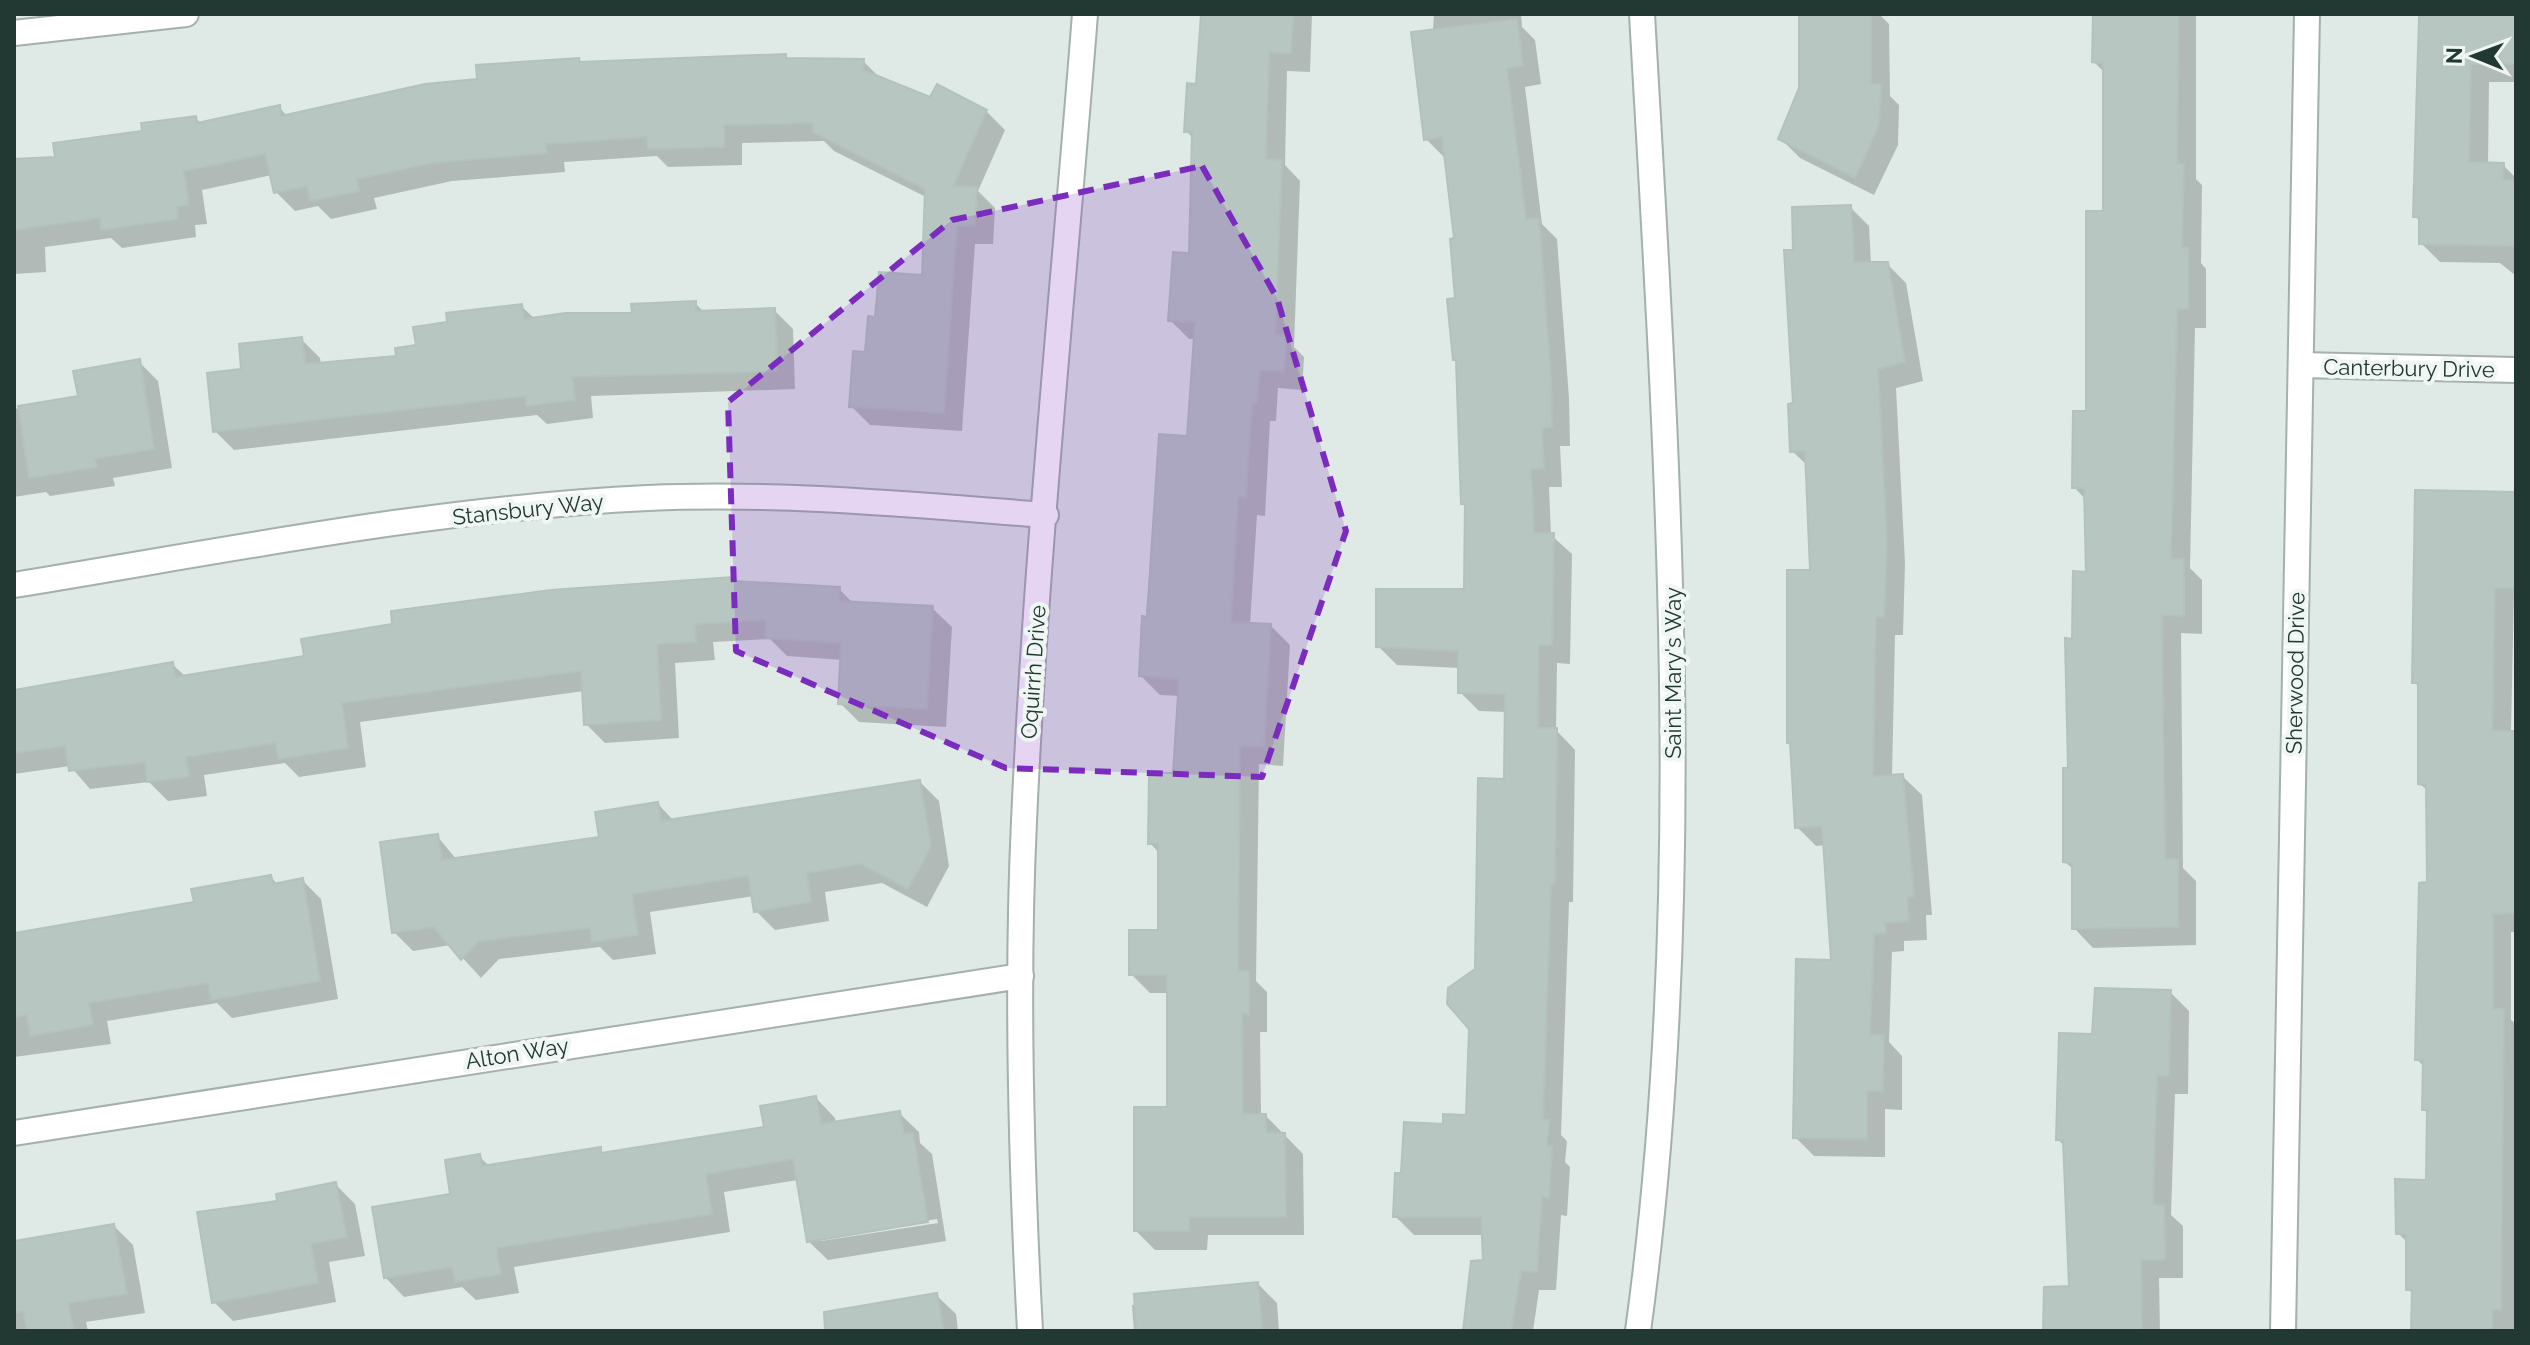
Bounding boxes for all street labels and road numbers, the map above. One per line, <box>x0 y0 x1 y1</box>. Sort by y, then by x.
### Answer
street label: Canterbury Drive <box>2323 354 2495 382</box>
street label: Stansbury Way <box>451 488 605 530</box>
street label: Saint Mary's Way <box>1660 587 1686 759</box>
street label: Sherwood Drive <box>2281 592 2309 754</box>
street label: Oquirrh Drive <box>1015 604 1051 740</box>
street label: Alton Way <box>463 1032 571 1074</box>

